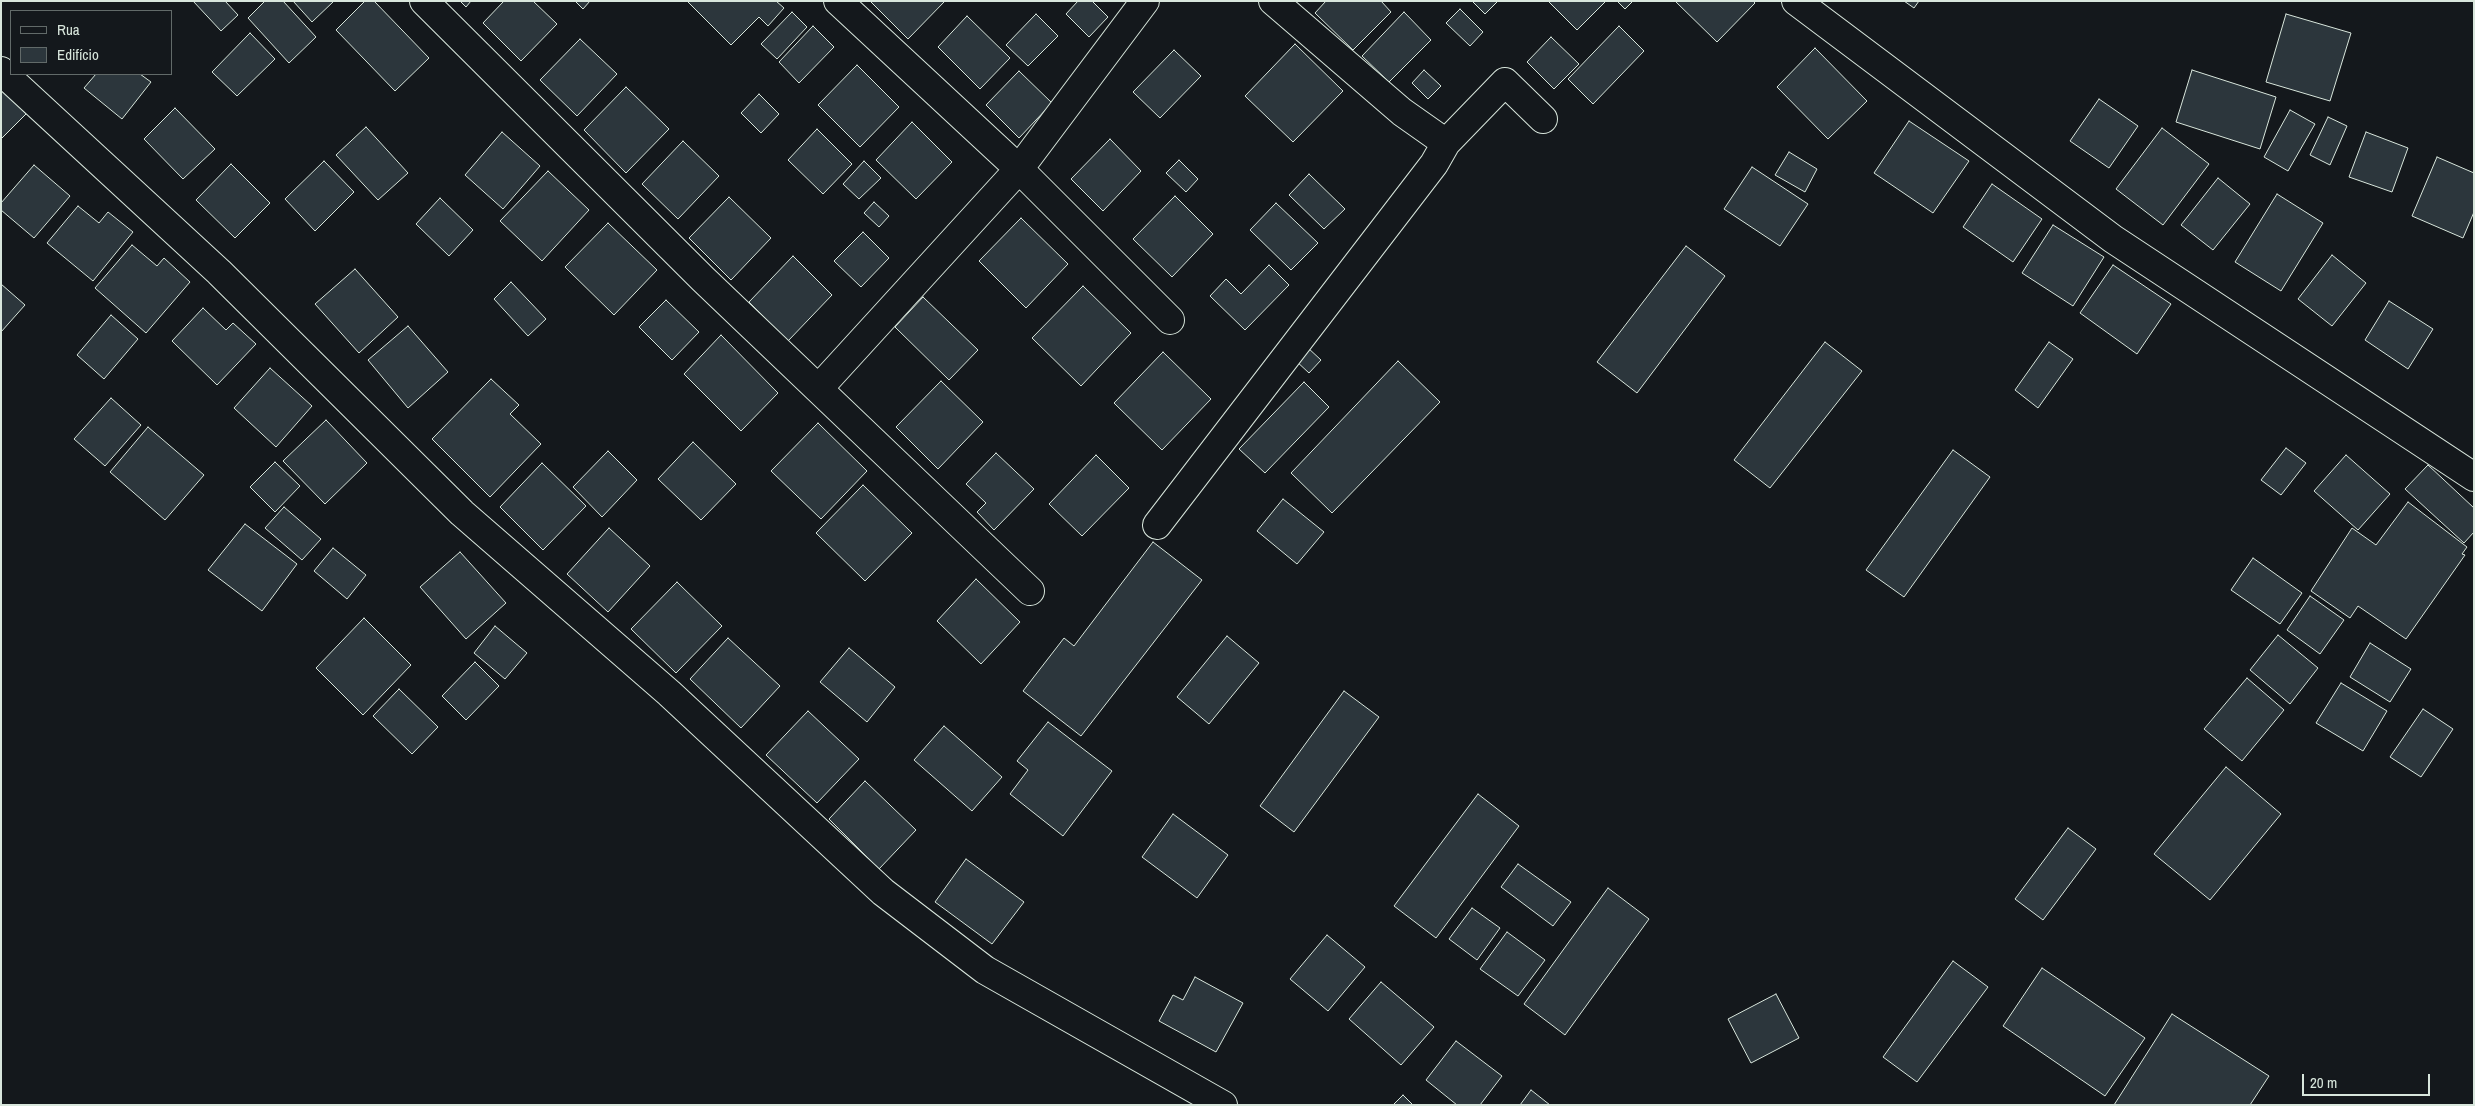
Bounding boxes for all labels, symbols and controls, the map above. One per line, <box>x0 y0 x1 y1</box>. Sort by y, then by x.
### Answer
legend <box>10 10 172 75</box>
text: Rua <box>57 19 80 40</box>
text: Edifício <box>57 44 99 65</box>
scale bar <box>2305 1064 2432 1096</box>
text: 20 m <box>2310 1072 2337 1093</box>

